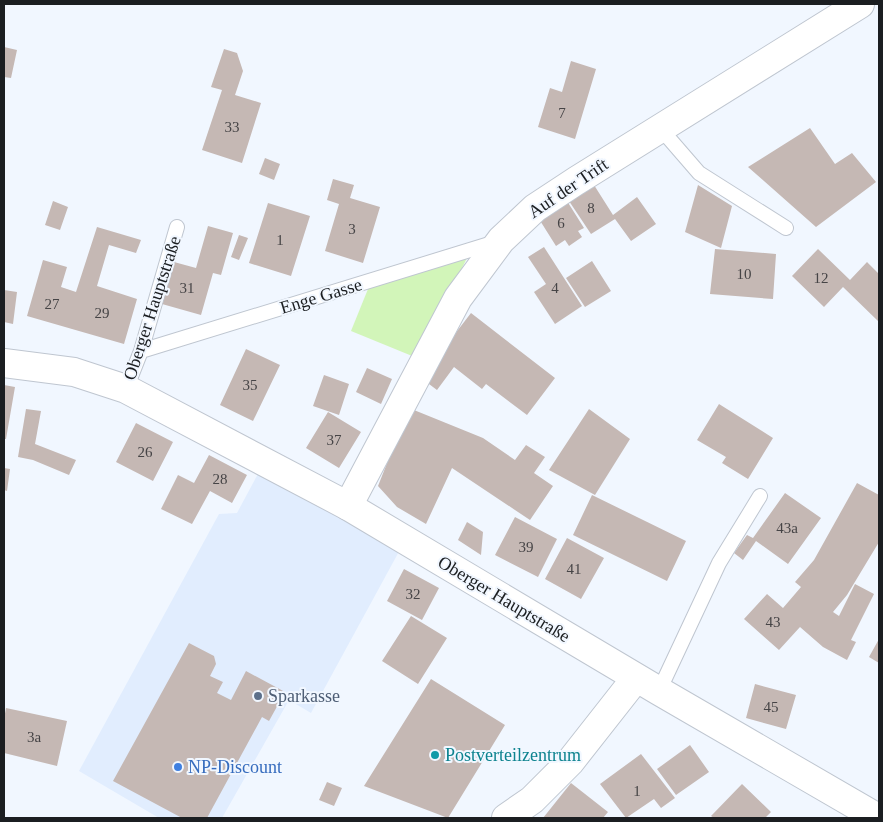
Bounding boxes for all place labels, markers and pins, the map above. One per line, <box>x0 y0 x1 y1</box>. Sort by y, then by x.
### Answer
place label: Sparkasse <box>268 686 340 706</box>
marker: Sparkasse <box>252 690 264 702</box>
place label: Postverteilzentrum <box>445 745 581 765</box>
marker: Postverteilzentrum <box>429 749 441 761</box>
place label: NP-Discount <box>188 757 282 777</box>
marker: NP-Discount <box>172 761 184 773</box>

